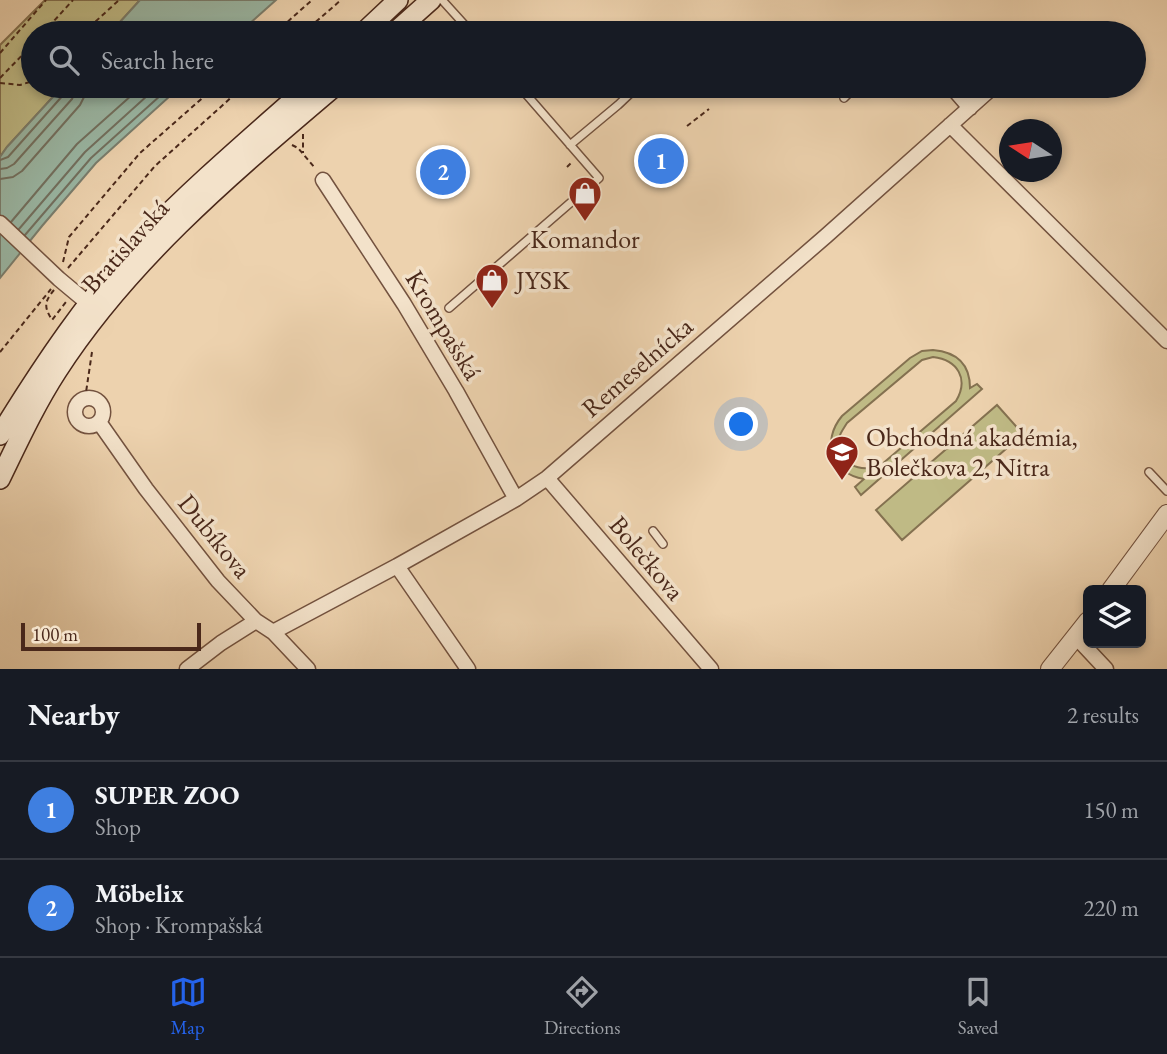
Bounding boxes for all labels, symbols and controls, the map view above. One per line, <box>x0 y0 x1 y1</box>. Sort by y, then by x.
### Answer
search box <box>21 21 1146 98</box>
icon: search <box>45 41 83 79</box>
text: Search here <box>101 43 214 77</box>
north arrow <box>999 119 1062 182</box>
pin: 1 <box>638 135 684 187</box>
pin: 2 <box>420 146 466 198</box>
shop icon: Komandor <box>566 174 604 223</box>
street label: Bratislavská <box>74 191 177 300</box>
place label: Komandor <box>530 222 640 256</box>
shop icon: JYSK <box>473 261 511 310</box>
place label: JYSK <box>514 263 570 297</box>
street label: Krompašská <box>398 264 490 387</box>
street label: Remeselnícka <box>574 309 700 425</box>
your location <box>724 407 758 441</box>
place label: Obchodná akadémia, Bolečkova 2, Nitra <box>866 420 1078 484</box>
school or university icon: Obchodná akadémia, Bolečkova 2, Nitra <box>823 433 861 482</box>
street label: Dubíkova <box>171 487 260 586</box>
street label: Bolečkova <box>602 509 693 608</box>
map controls <box>1083 585 1146 648</box>
button: layers <box>1083 585 1146 648</box>
scale bar <box>21 620 201 652</box>
text: 100 m <box>32 622 78 647</box>
text: Nearby <box>28 695 120 734</box>
text: 2 results <box>1067 700 1139 730</box>
text: SUPER ZOO <box>95 778 239 812</box>
text: 1 <box>45 795 57 825</box>
text: 150 m <box>1083 795 1139 825</box>
text: Shop <box>95 812 141 842</box>
text: Möbelix <box>95 876 184 910</box>
text: 2 <box>45 893 57 923</box>
text: 220 m <box>1083 893 1139 923</box>
text: Shop · Krompašská <box>95 910 263 940</box>
tab: Map <box>169 973 207 1040</box>
tab: Directions <box>544 973 620 1040</box>
tab: Saved <box>958 973 998 1040</box>

